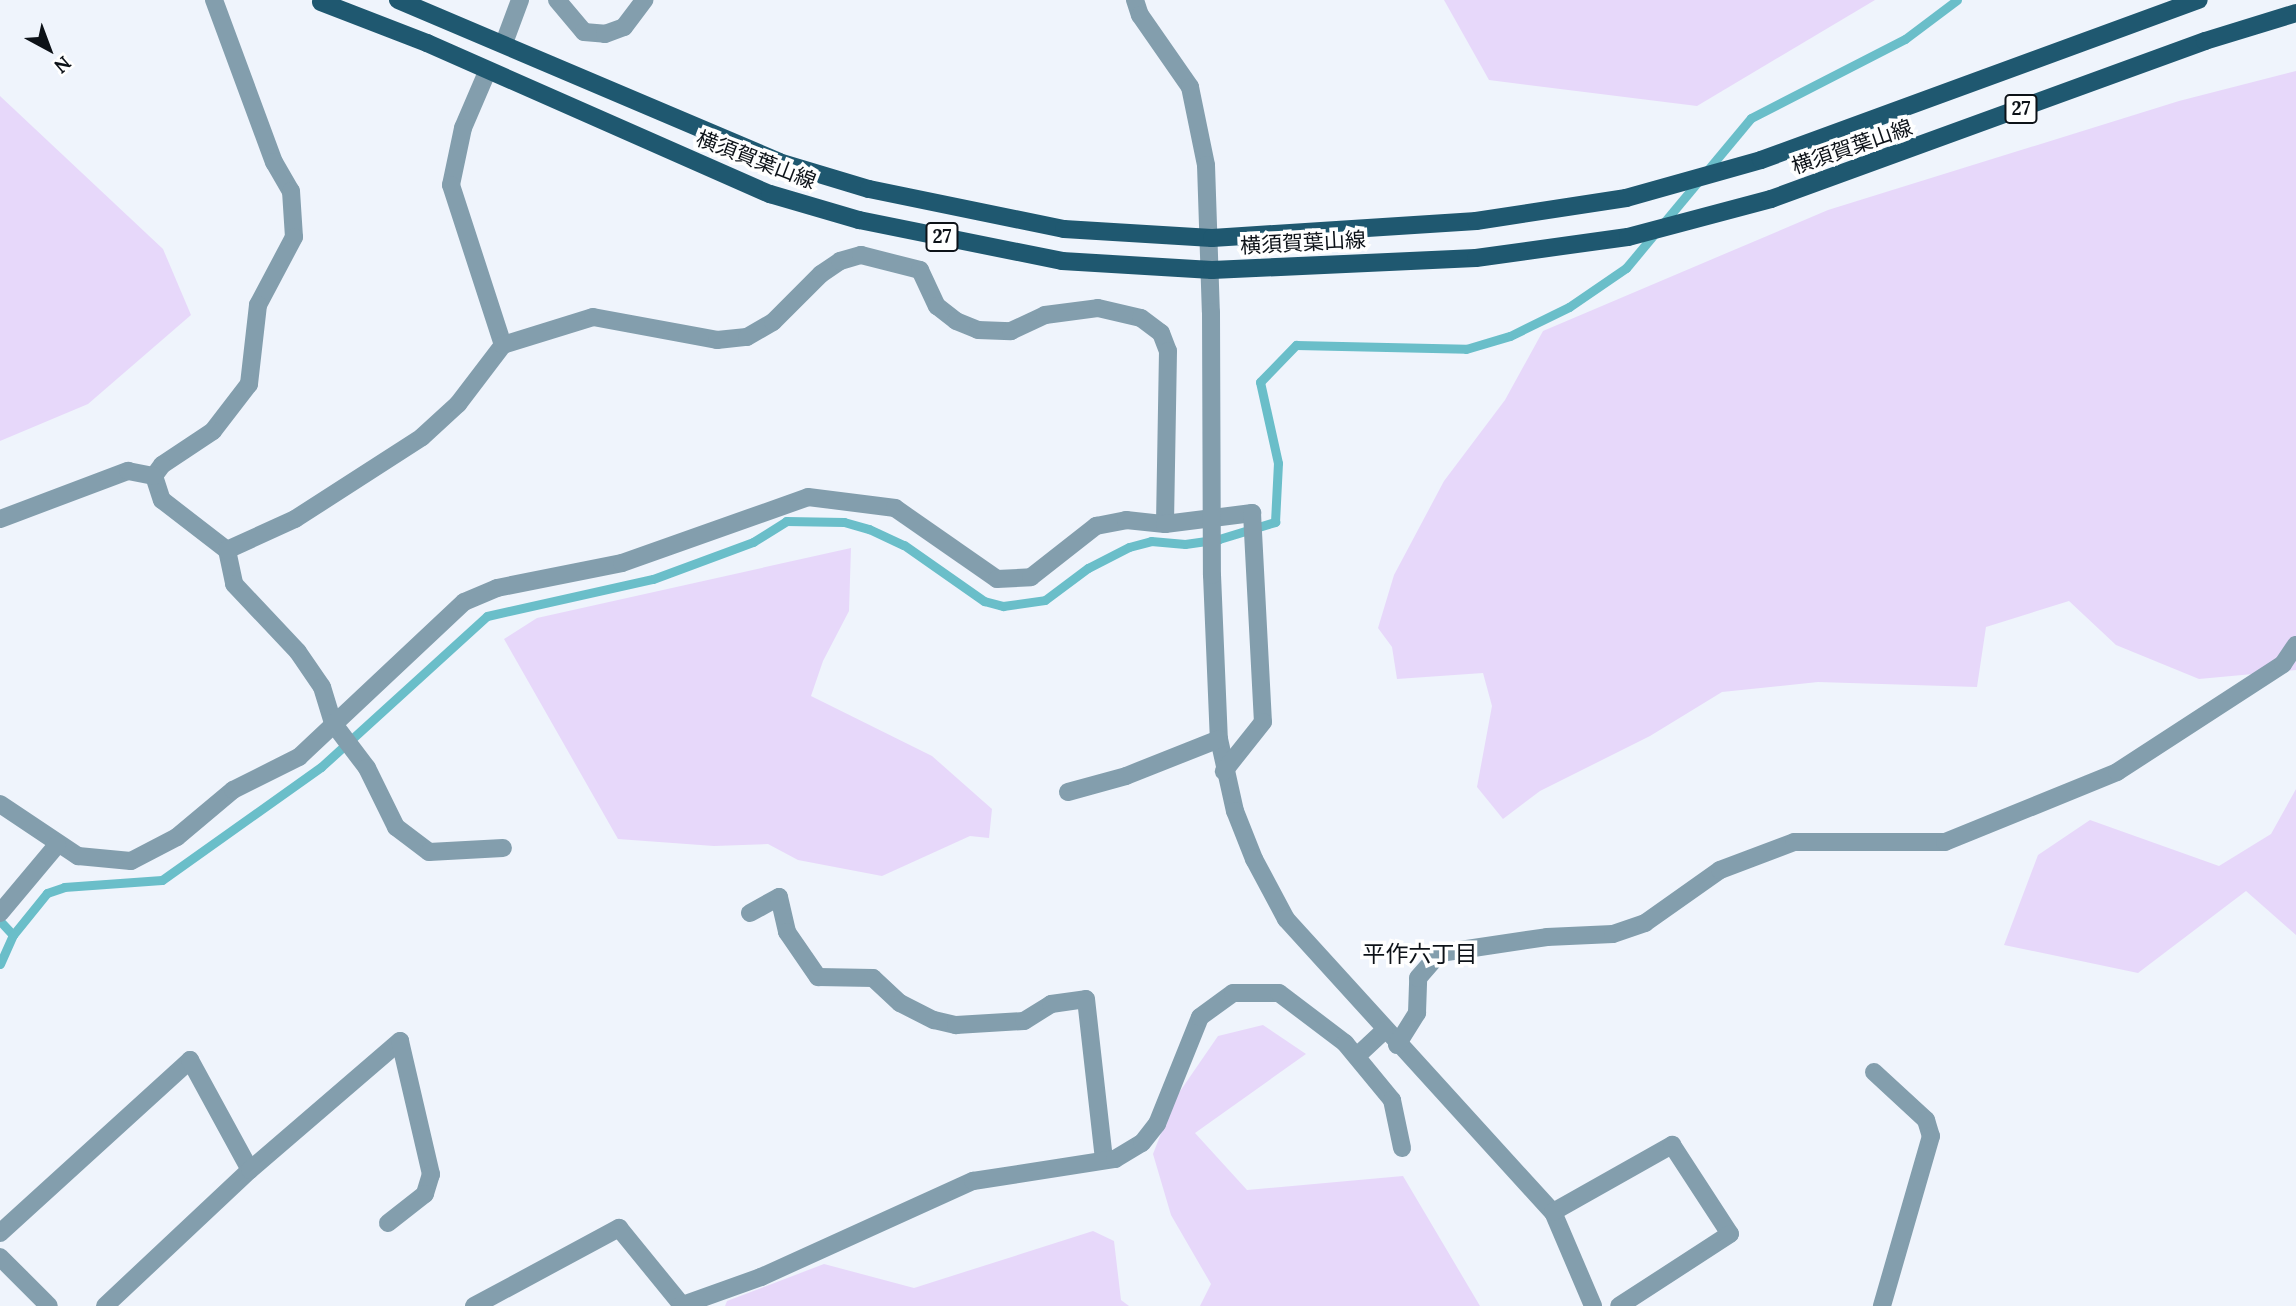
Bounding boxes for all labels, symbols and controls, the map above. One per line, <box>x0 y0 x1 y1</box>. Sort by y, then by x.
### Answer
north arrow <box>14 14 84 84</box>
text: N <box>49 51 76 79</box>
road number: 27 <box>2004 94 2038 124</box>
street label: 横須賀葉山線 <box>1788 115 1916 179</box>
street label: 横須賀葉山線 <box>693 126 819 194</box>
road number: 27 <box>925 221 960 252</box>
street label: 横須賀葉山線 <box>1239 227 1367 259</box>
district label: 平作六丁目 <box>1363 940 1477 968</box>

